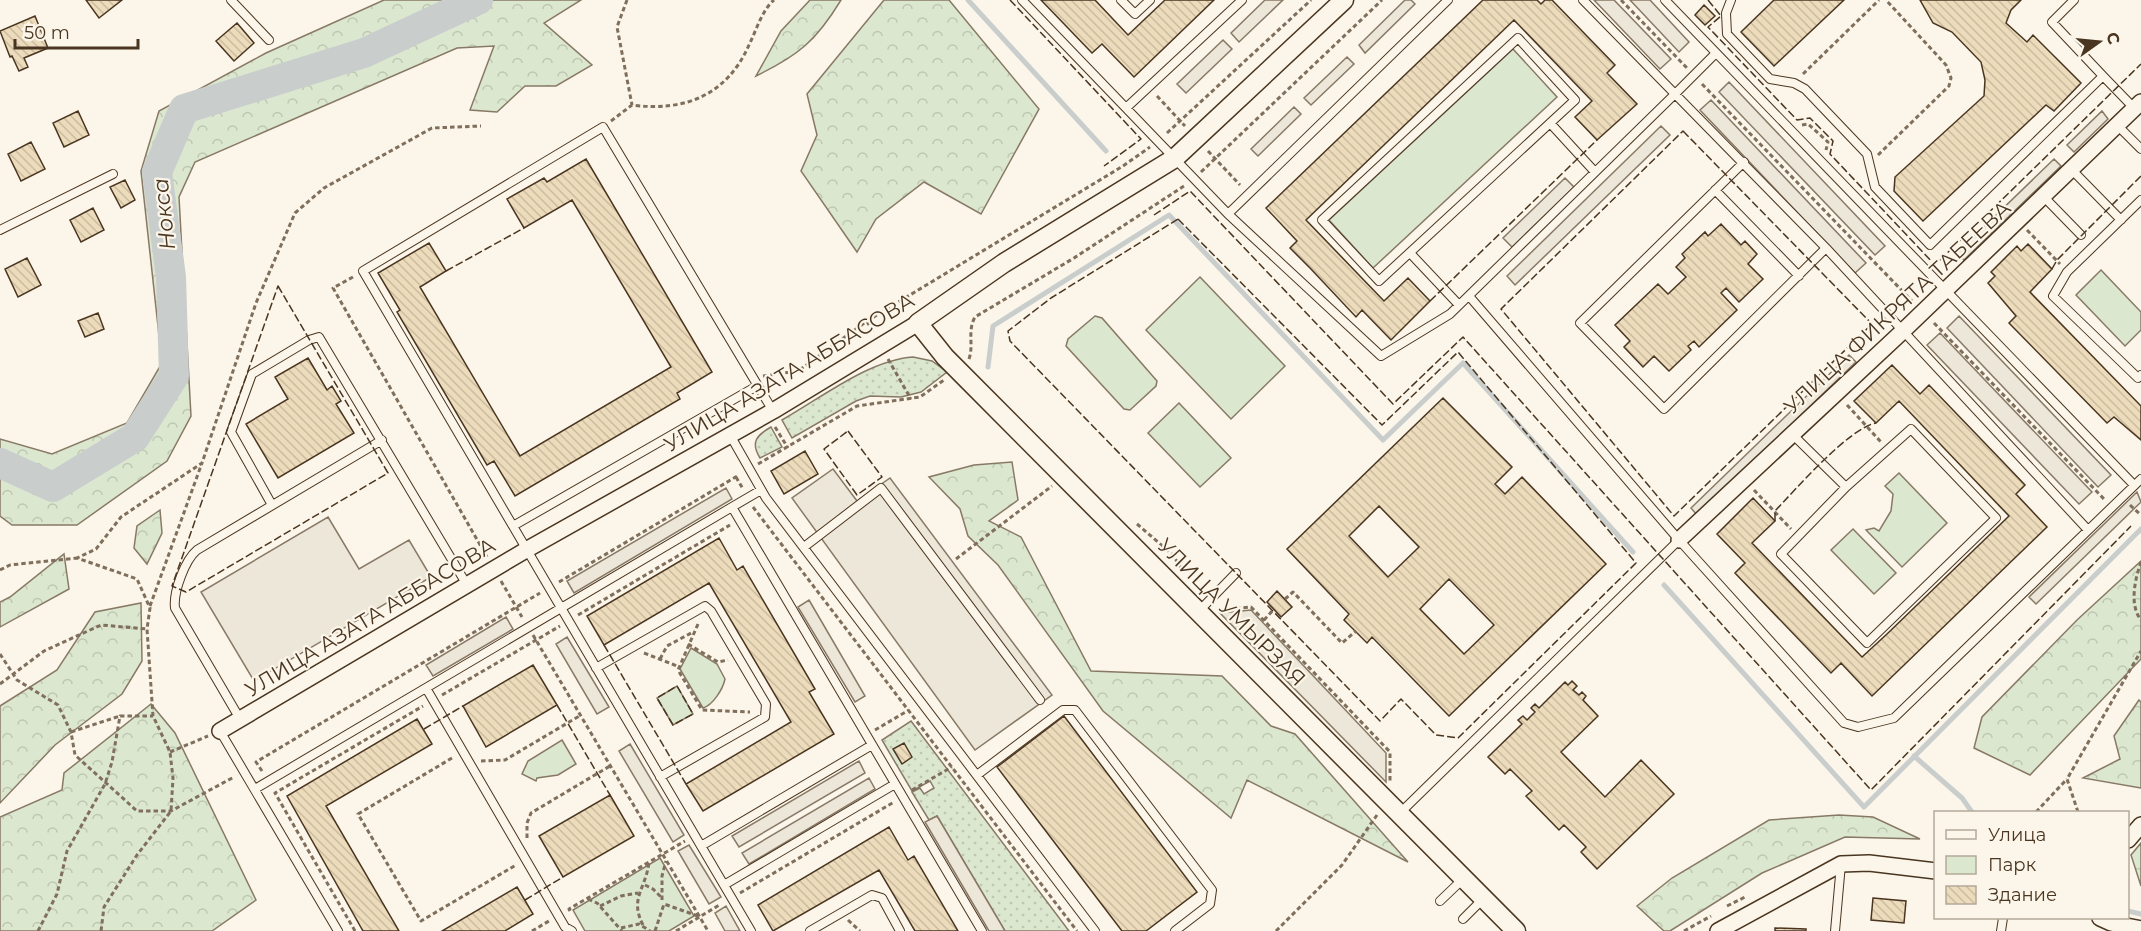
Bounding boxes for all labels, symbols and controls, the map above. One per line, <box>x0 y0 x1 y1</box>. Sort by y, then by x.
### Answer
scale bar <box>15 12 138 50</box>
north arrow <box>2069 12 2129 72</box>
text: 50 m <box>24 22 70 44</box>
text: С <box>2102 30 2124 47</box>
water label: Нокса <box>147 177 181 251</box>
street label: УЛИЦА ФИКРЯТА ТАБЕЕВА <box>1778 195 2016 419</box>
street label: УЛИЦА АЗАТА АББАСОВА <box>659 287 919 457</box>
street label: УЛИЦА АЗАТА АББАСОВА <box>240 532 500 702</box>
street label: УЛИЦА УМЫРЗАЯ <box>1153 533 1311 691</box>
legend <box>1934 811 2129 919</box>
text: Улица <box>1988 824 2046 846</box>
text: Парк <box>1988 854 2037 876</box>
text: Здание <box>1988 884 2057 906</box>

